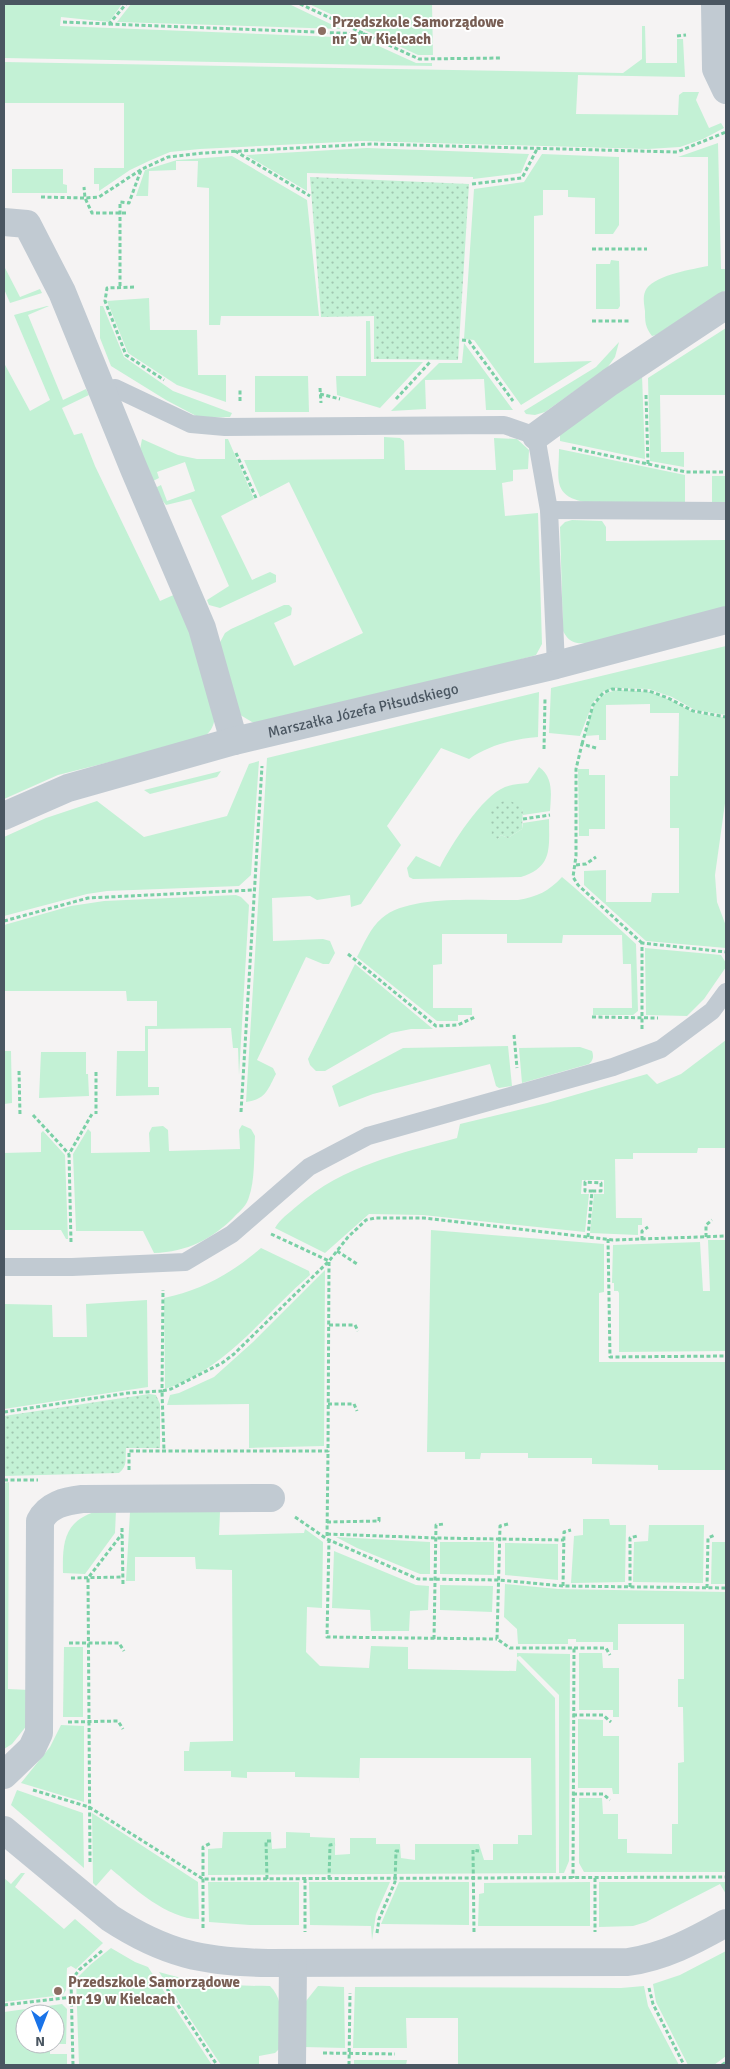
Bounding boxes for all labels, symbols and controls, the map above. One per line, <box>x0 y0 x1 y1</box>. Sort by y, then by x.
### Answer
place label: Przedszkole Samorządowe nr 5 w Kielcach <box>332 13 504 48</box>
marker: Przedszkole Samorządowe nr 5 w Kielcach <box>316 25 328 37</box>
street label: Marszałka Józefa Piłsudskiego <box>266 679 460 742</box>
place label: Przedszkole Samorządowe nr 19 w Kielcach <box>68 1973 240 2008</box>
marker: Przedszkole Samorządowe nr 19 w Kielcach <box>52 1985 64 1997</box>
north arrow <box>15 2004 65 2054</box>
text: N <box>35 2033 45 2050</box>

